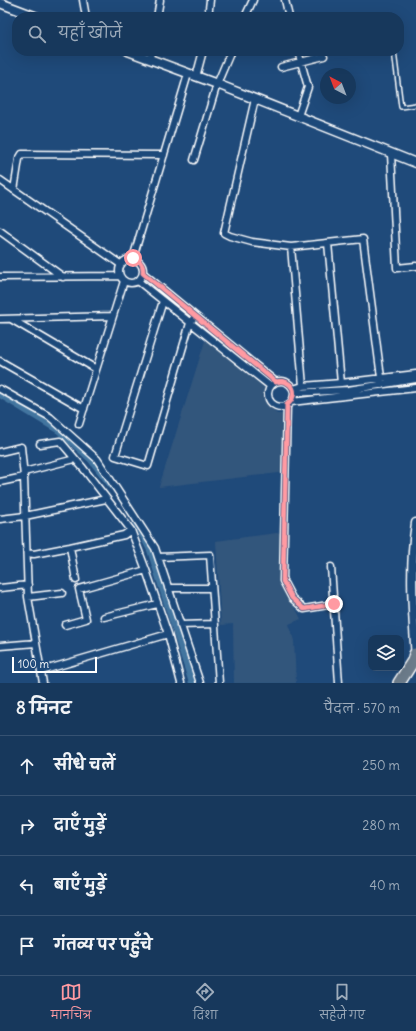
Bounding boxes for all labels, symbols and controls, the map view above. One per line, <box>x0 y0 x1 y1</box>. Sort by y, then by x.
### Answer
search box <box>12 12 404 56</box>
icon: search <box>26 23 48 45</box>
text: यहाँ खोजें <box>58 23 122 42</box>
north arrow <box>320 68 356 104</box>
route start <box>124 249 142 267</box>
route end <box>325 595 343 613</box>
map controls <box>368 635 404 671</box>
button: layers <box>368 635 404 671</box>
scale bar <box>12 655 97 674</box>
text: 100 m <box>18 657 49 671</box>
text: 8 मिनट <box>16 697 71 719</box>
text: पैदल · 570 m <box>324 700 400 717</box>
icon: ahead <box>16 755 38 777</box>
text: सीधे चलें <box>54 755 115 774</box>
text: 250 m <box>362 757 400 774</box>
icon: right <box>16 815 38 837</box>
text: दाएँ मुड़ें <box>54 815 106 834</box>
text: 280 m <box>362 817 400 834</box>
icon: left <box>16 875 38 897</box>
text: बाएँ मुड़ें <box>54 875 106 894</box>
text: 40 m <box>369 877 400 894</box>
icon: arrive <box>16 935 38 957</box>
text: गंतव्य पर पहुँचे <box>54 935 152 954</box>
tab: मानचित्र <box>51 981 91 1027</box>
tab: दिशा <box>193 981 218 1027</box>
tab: सहेजे गए <box>320 981 365 1027</box>

